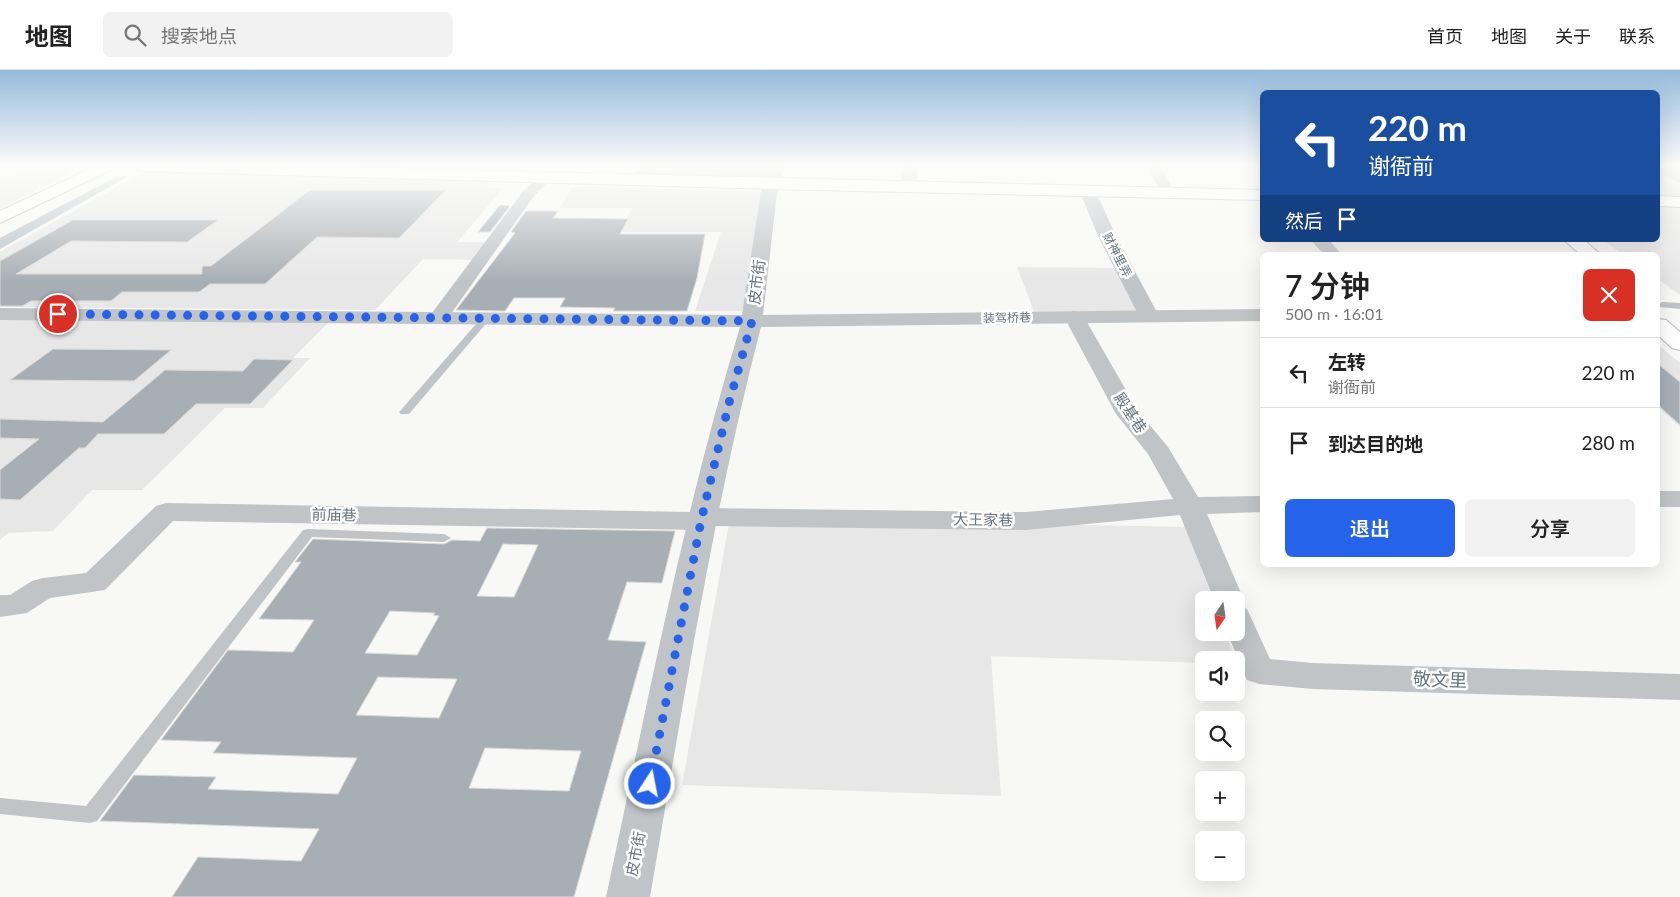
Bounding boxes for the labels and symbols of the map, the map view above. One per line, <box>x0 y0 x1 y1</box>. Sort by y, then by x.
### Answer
street label: 财神里弄 <box>1100 230 1135 280</box>
street label: 皮市街 <box>744 258 768 305</box>
pin <box>37 293 79 335</box>
street label: 装驾桥巷 <box>983 310 1031 325</box>
street label: 殿基巷 <box>1111 389 1151 436</box>
street label: 前庙巷 <box>311 505 357 523</box>
street label: 大王家巷 <box>953 509 1013 529</box>
north arrow <box>1195 591 1245 641</box>
street label: 敬文里 <box>1413 667 1467 691</box>
position arrow <box>623 757 675 809</box>
street label: 皮市街 <box>622 830 648 878</box>

